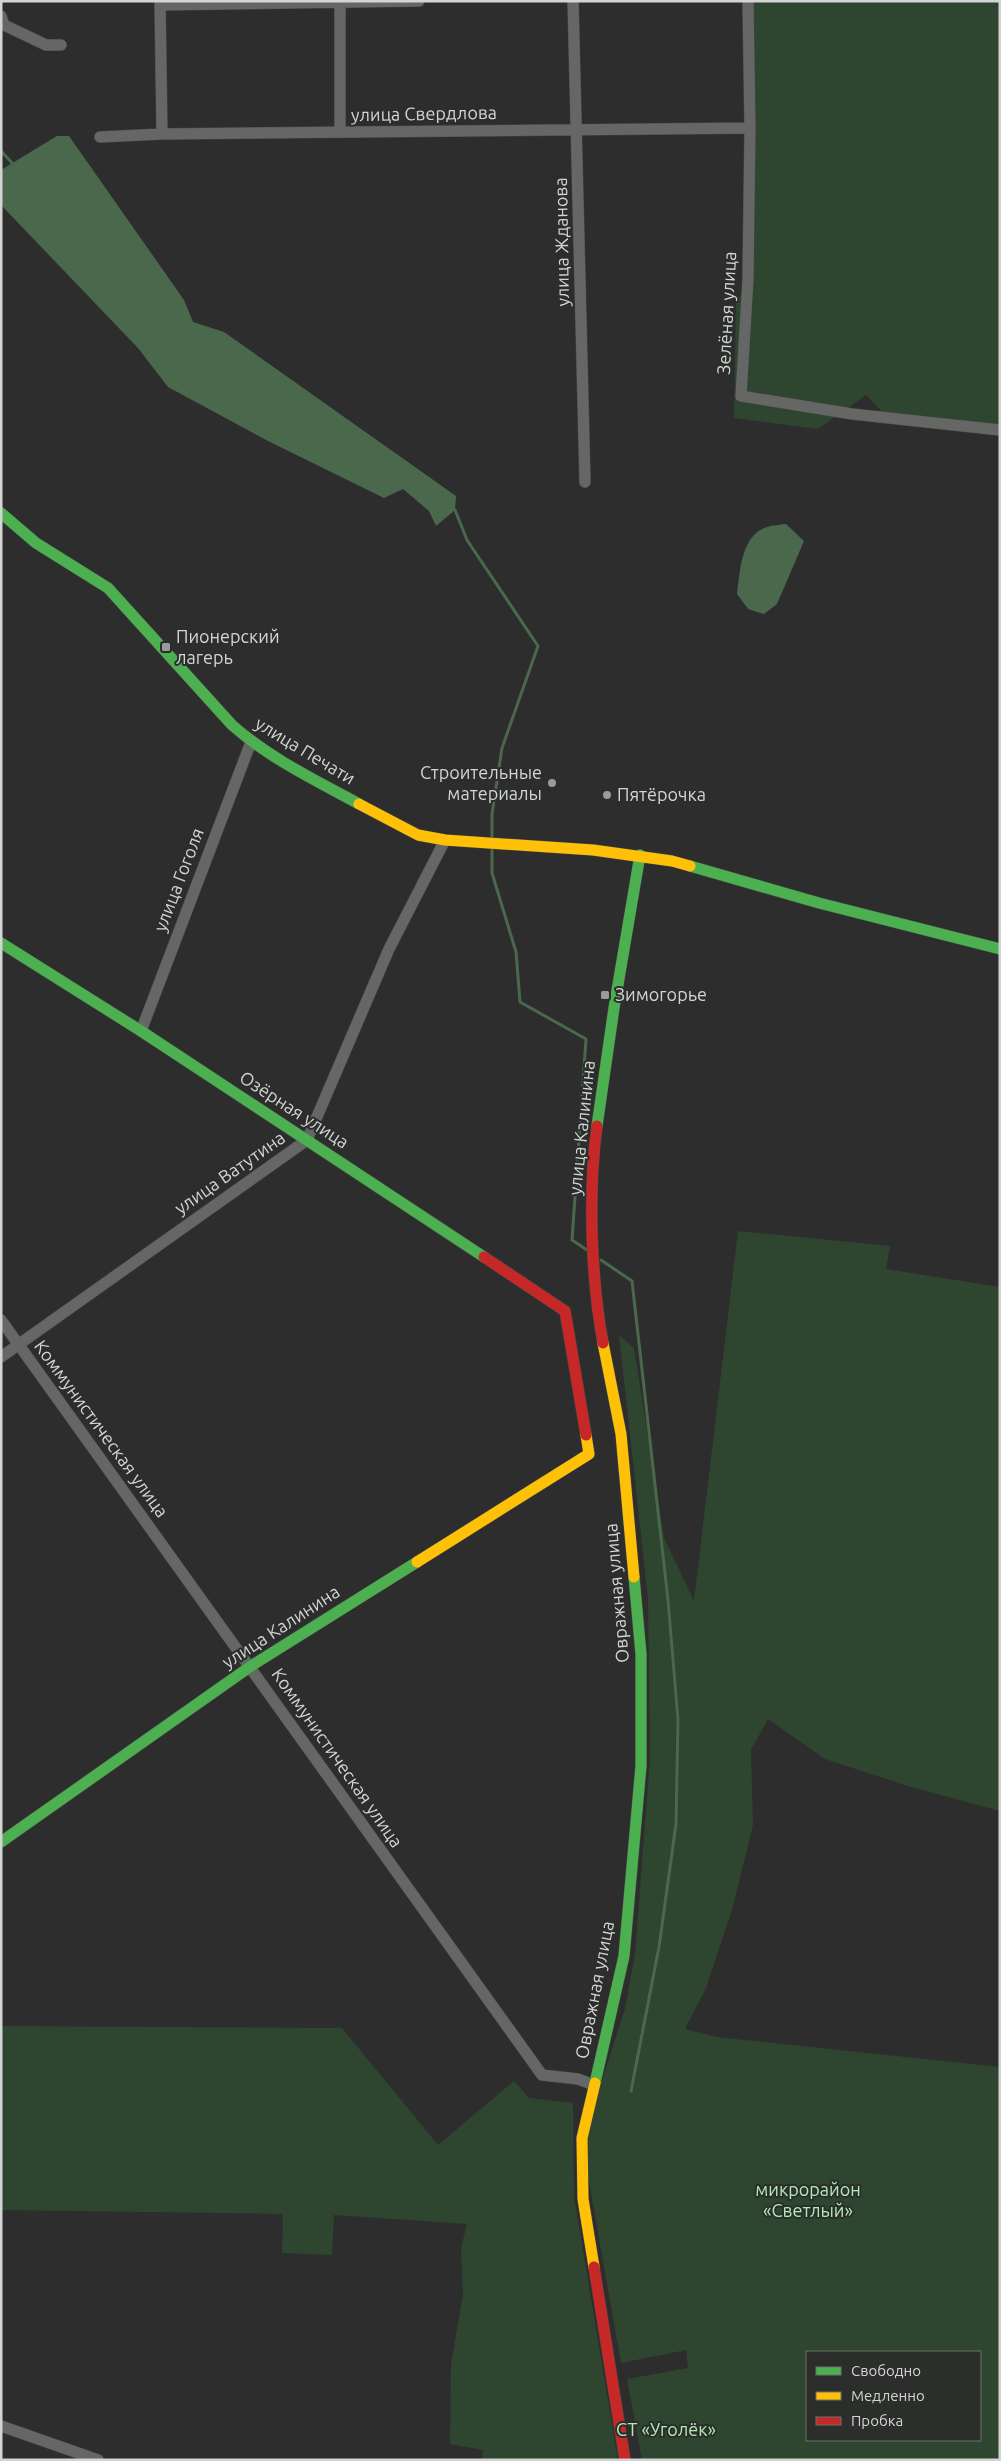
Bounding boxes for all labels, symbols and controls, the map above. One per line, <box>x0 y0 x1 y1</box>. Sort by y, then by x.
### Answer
street label: улица Свердлова <box>351 102 497 124</box>
street label: улица Жданова <box>550 177 572 307</box>
street label: Зелёная улица <box>713 251 739 375</box>
place label: Пионерский лагерь <box>176 626 280 667</box>
marker: Пионерский лагерь <box>160 641 172 653</box>
street label: улица Печати <box>252 712 359 788</box>
place label: Строительные материалы <box>420 762 542 803</box>
marker: Строительные материалы <box>546 777 558 789</box>
place label: Пятёрочка <box>617 784 706 804</box>
marker: Пятёрочка <box>601 789 613 801</box>
street label: улица Гоголя <box>149 825 207 934</box>
place label: Зимогорье <box>615 984 707 1004</box>
marker: Зимогорье <box>599 989 611 1001</box>
street label: улица Калинина <box>564 1059 598 1196</box>
street label: Озёрная улица <box>236 1066 353 1152</box>
street label: улица Ватутина <box>170 1127 288 1218</box>
street label: Коммунистическая улица <box>31 1336 173 1521</box>
street label: Овражная улица <box>600 1523 632 1664</box>
street label: улица Калинина <box>218 1581 343 1672</box>
street label: Коммунистическая улица <box>268 1664 407 1851</box>
street label: Овражная улица <box>571 1919 617 2060</box>
park label: микрорайон «Светлый» <box>755 2179 861 2220</box>
legend <box>806 2351 981 2441</box>
text: Свободно <box>851 2362 921 2379</box>
text: Медленно <box>851 2387 925 2404</box>
text: Пробка <box>851 2412 903 2429</box>
park label: СТ «Уголёк» <box>616 2419 716 2439</box>

